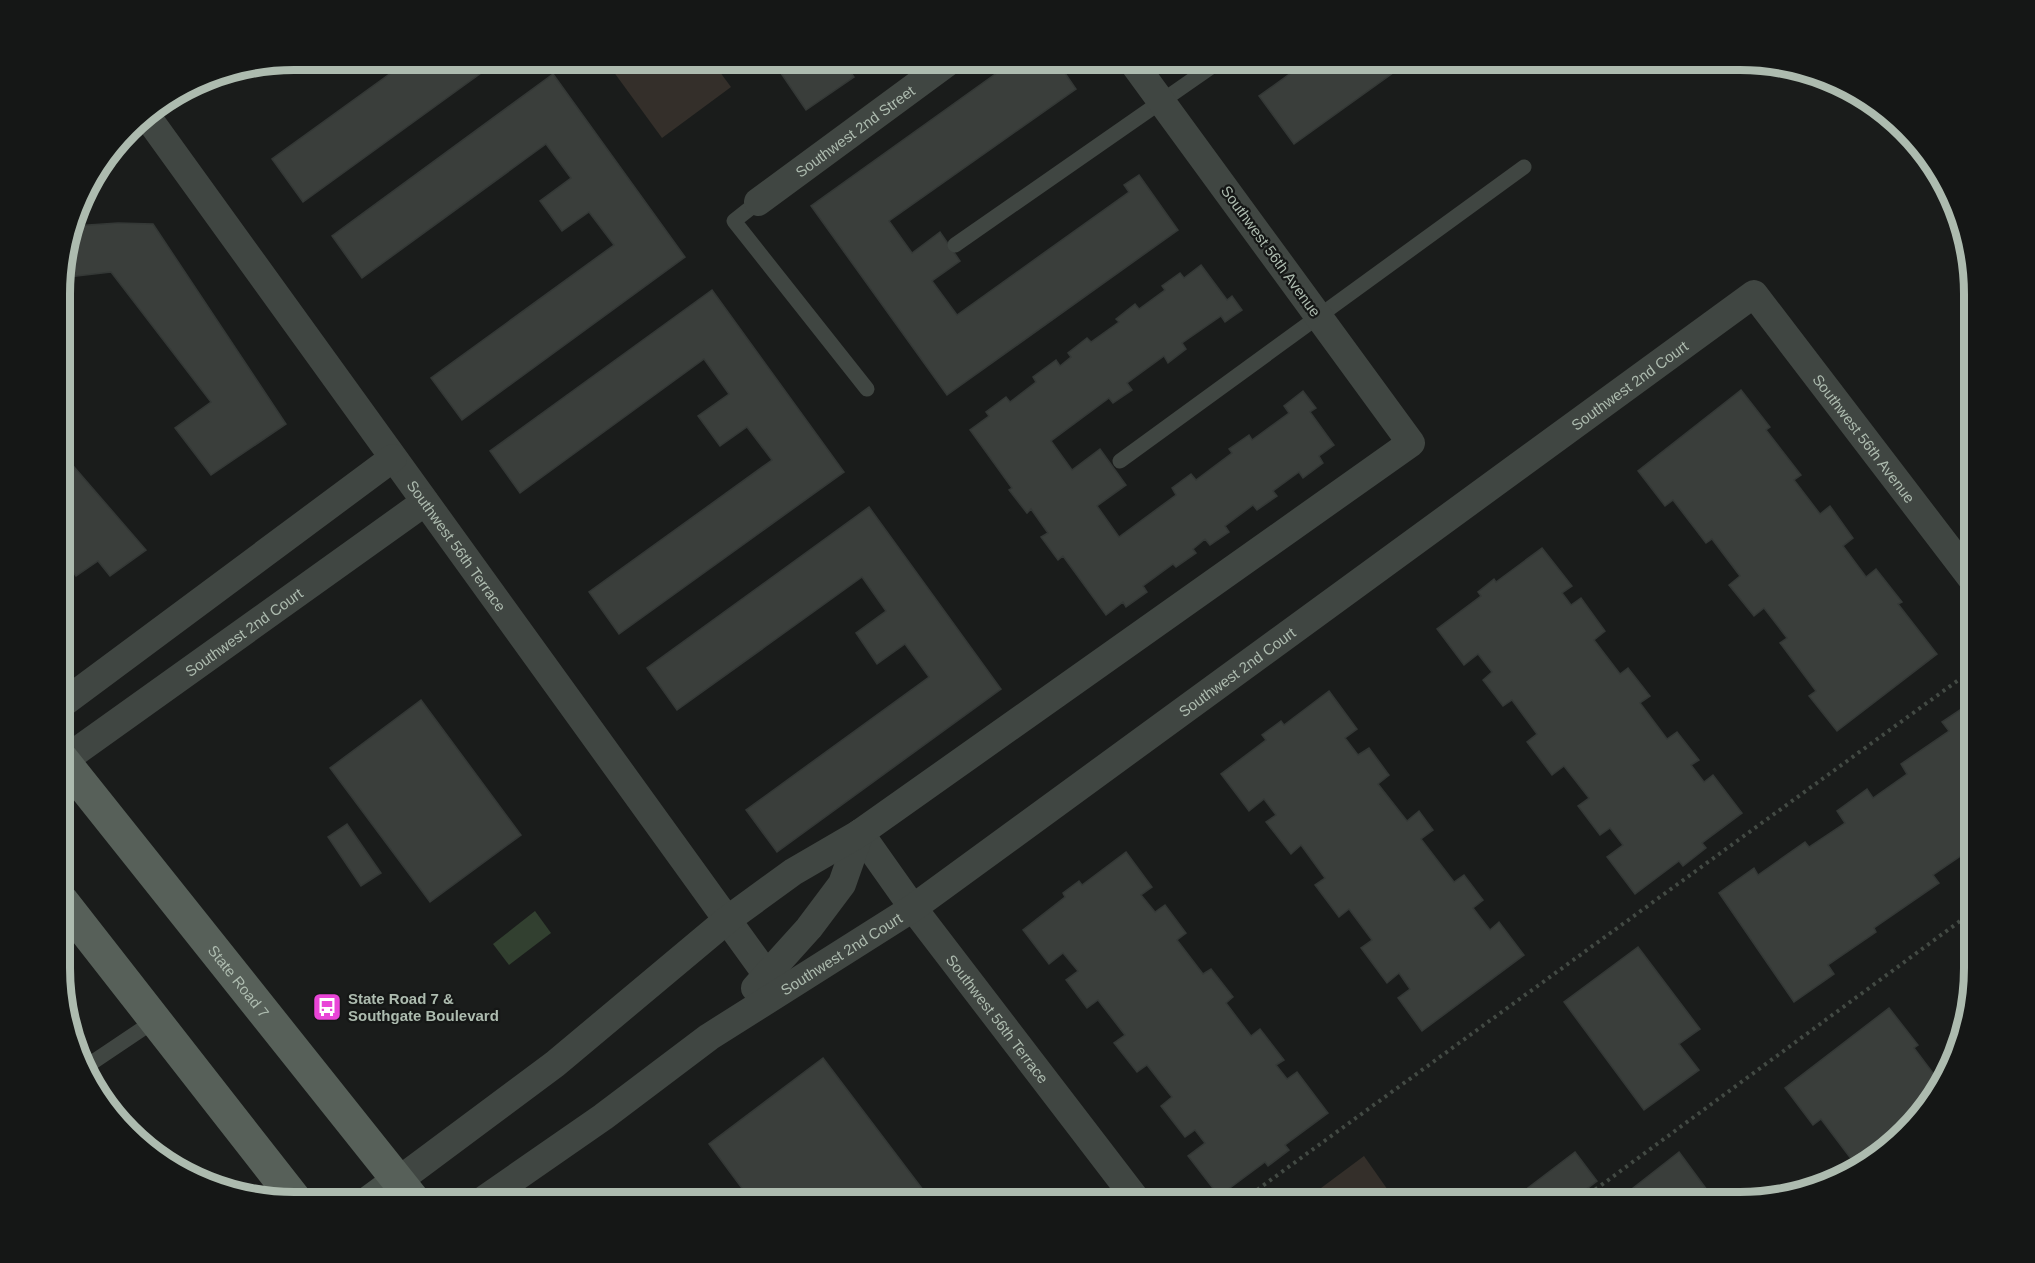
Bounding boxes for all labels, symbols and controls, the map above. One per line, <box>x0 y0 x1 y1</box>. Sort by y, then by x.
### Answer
street label: Southwest 2nd Street <box>792 81 918 180</box>
street label: Southwest 56th Avenue <box>1218 182 1324 320</box>
street label: Southwest 2nd Court <box>1568 336 1692 433</box>
street label: Southwest 56th Avenue <box>1810 371 1919 506</box>
street label: Southwest 56th Terrace <box>404 477 510 614</box>
street label: Southwest 2nd Court <box>182 584 306 680</box>
street label: Southwest 2nd Court <box>1175 623 1299 720</box>
street label: Southwest 2nd Court <box>777 908 906 998</box>
street label: State Road 7 <box>205 942 273 1021</box>
street label: Southwest 56th Terrace <box>943 951 1052 1086</box>
place label: State Road 7 & Southgate Boulevard <box>348 990 499 1024</box>
bus stop icon: State Road 7 & Southgate Boulevard <box>311 991 343 1023</box>

